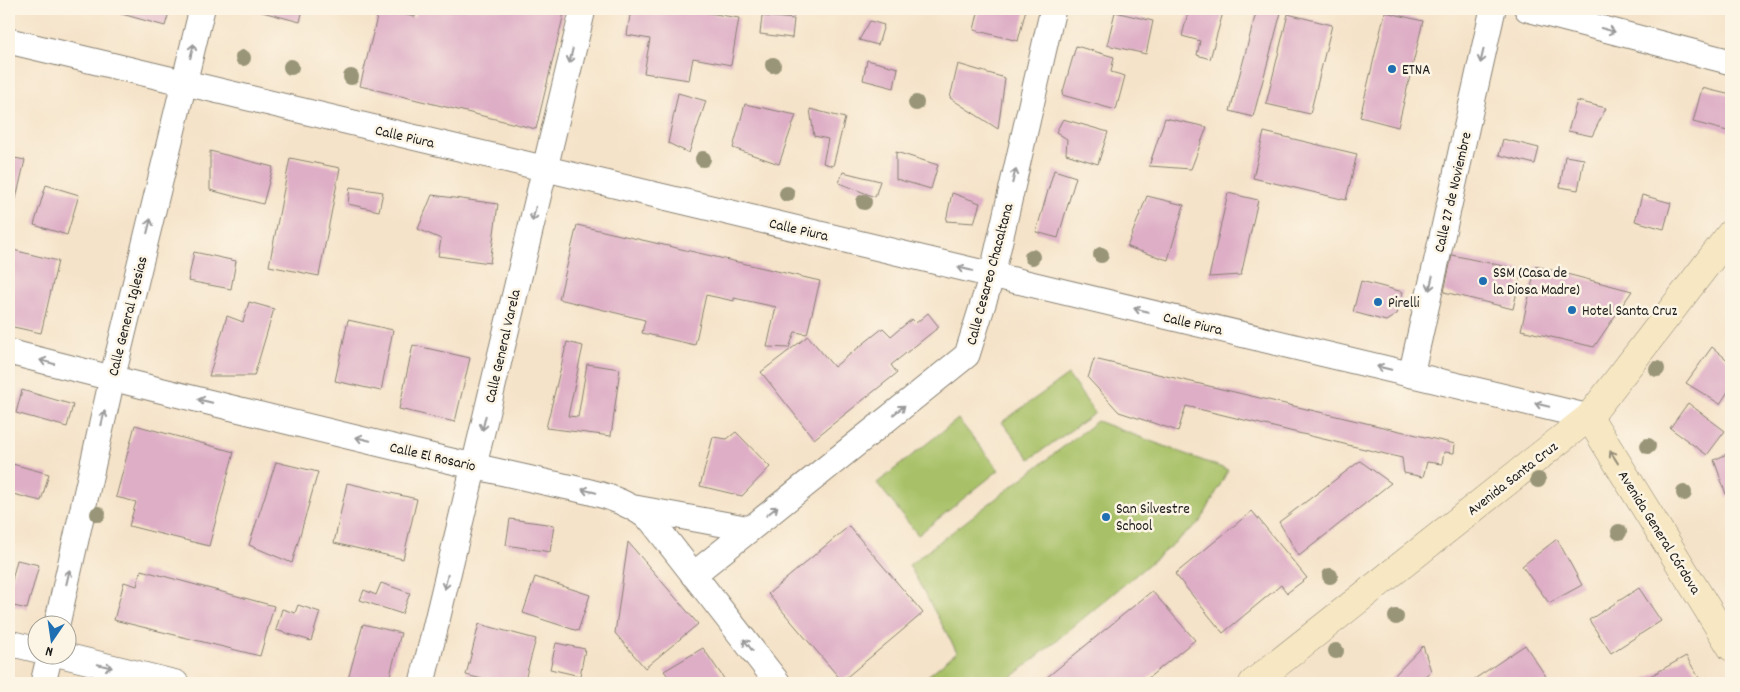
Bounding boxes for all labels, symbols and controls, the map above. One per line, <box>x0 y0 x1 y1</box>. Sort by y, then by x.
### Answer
one-way arrow <box>1600 26 1616 35</box>
one-way arrow <box>187 44 197 60</box>
one-way arrow <box>566 48 575 64</box>
one-way arrow <box>1477 48 1486 64</box>
place label: ETNA <box>1402 60 1430 82</box>
marker: ETNA <box>1386 63 1398 75</box>
street label: Calle Piura <box>373 120 437 156</box>
street label: Calle 27 de Noviembre <box>1429 130 1479 255</box>
one-way arrow <box>1010 169 1019 185</box>
street label: Calle Cesareo Chacaltana <box>961 200 1021 348</box>
one-way arrow <box>529 206 538 222</box>
street label: Calle Piura <box>767 213 831 249</box>
one-way arrow <box>145 219 154 235</box>
street label: Calle General Iglesias <box>103 254 154 379</box>
one-way arrow <box>958 263 974 273</box>
place label: SSM (Casa de la Diosa Madre) <box>1493 263 1580 302</box>
one-way arrow <box>1426 275 1435 291</box>
marker: SSM (Casa de la Diosa Madre) <box>1477 275 1489 287</box>
street label: Calle General Varela <box>480 287 528 405</box>
place label: Pirelli <box>1388 293 1420 315</box>
marker: Pirelli <box>1372 296 1384 308</box>
place label: Hotel Santa Cruz <box>1582 301 1678 323</box>
marker: Hotel Santa Cruz <box>1566 304 1578 316</box>
one-way arrow <box>1133 305 1149 314</box>
street label: Calle Piura <box>1161 307 1225 343</box>
one-way arrow <box>39 357 55 366</box>
one-way arrow <box>1376 363 1392 372</box>
one-way arrow <box>197 396 213 405</box>
one-way arrow <box>1534 400 1550 409</box>
one-way arrow <box>892 404 905 415</box>
one-way arrow <box>99 411 108 427</box>
one-way arrow <box>479 415 488 431</box>
one-way arrow <box>355 434 371 443</box>
street label: Calle El Rosario <box>387 437 478 479</box>
street label: Avenida Santa Cruz <box>1463 437 1564 522</box>
one-way arrow <box>1609 450 1619 464</box>
street label: Avenida General Córdova <box>1611 467 1706 600</box>
one-way arrow <box>582 486 598 495</box>
place label: San Silvestre School <box>1116 499 1190 538</box>
one-way arrow <box>765 506 779 516</box>
marker: San Silvestre School <box>1100 511 1112 523</box>
one-way arrow <box>64 569 73 585</box>
one-way arrow <box>441 573 450 589</box>
north arrow <box>28 614 78 664</box>
one-way arrow <box>743 639 754 652</box>
text: N <box>44 640 55 661</box>
one-way arrow <box>97 662 113 671</box>

